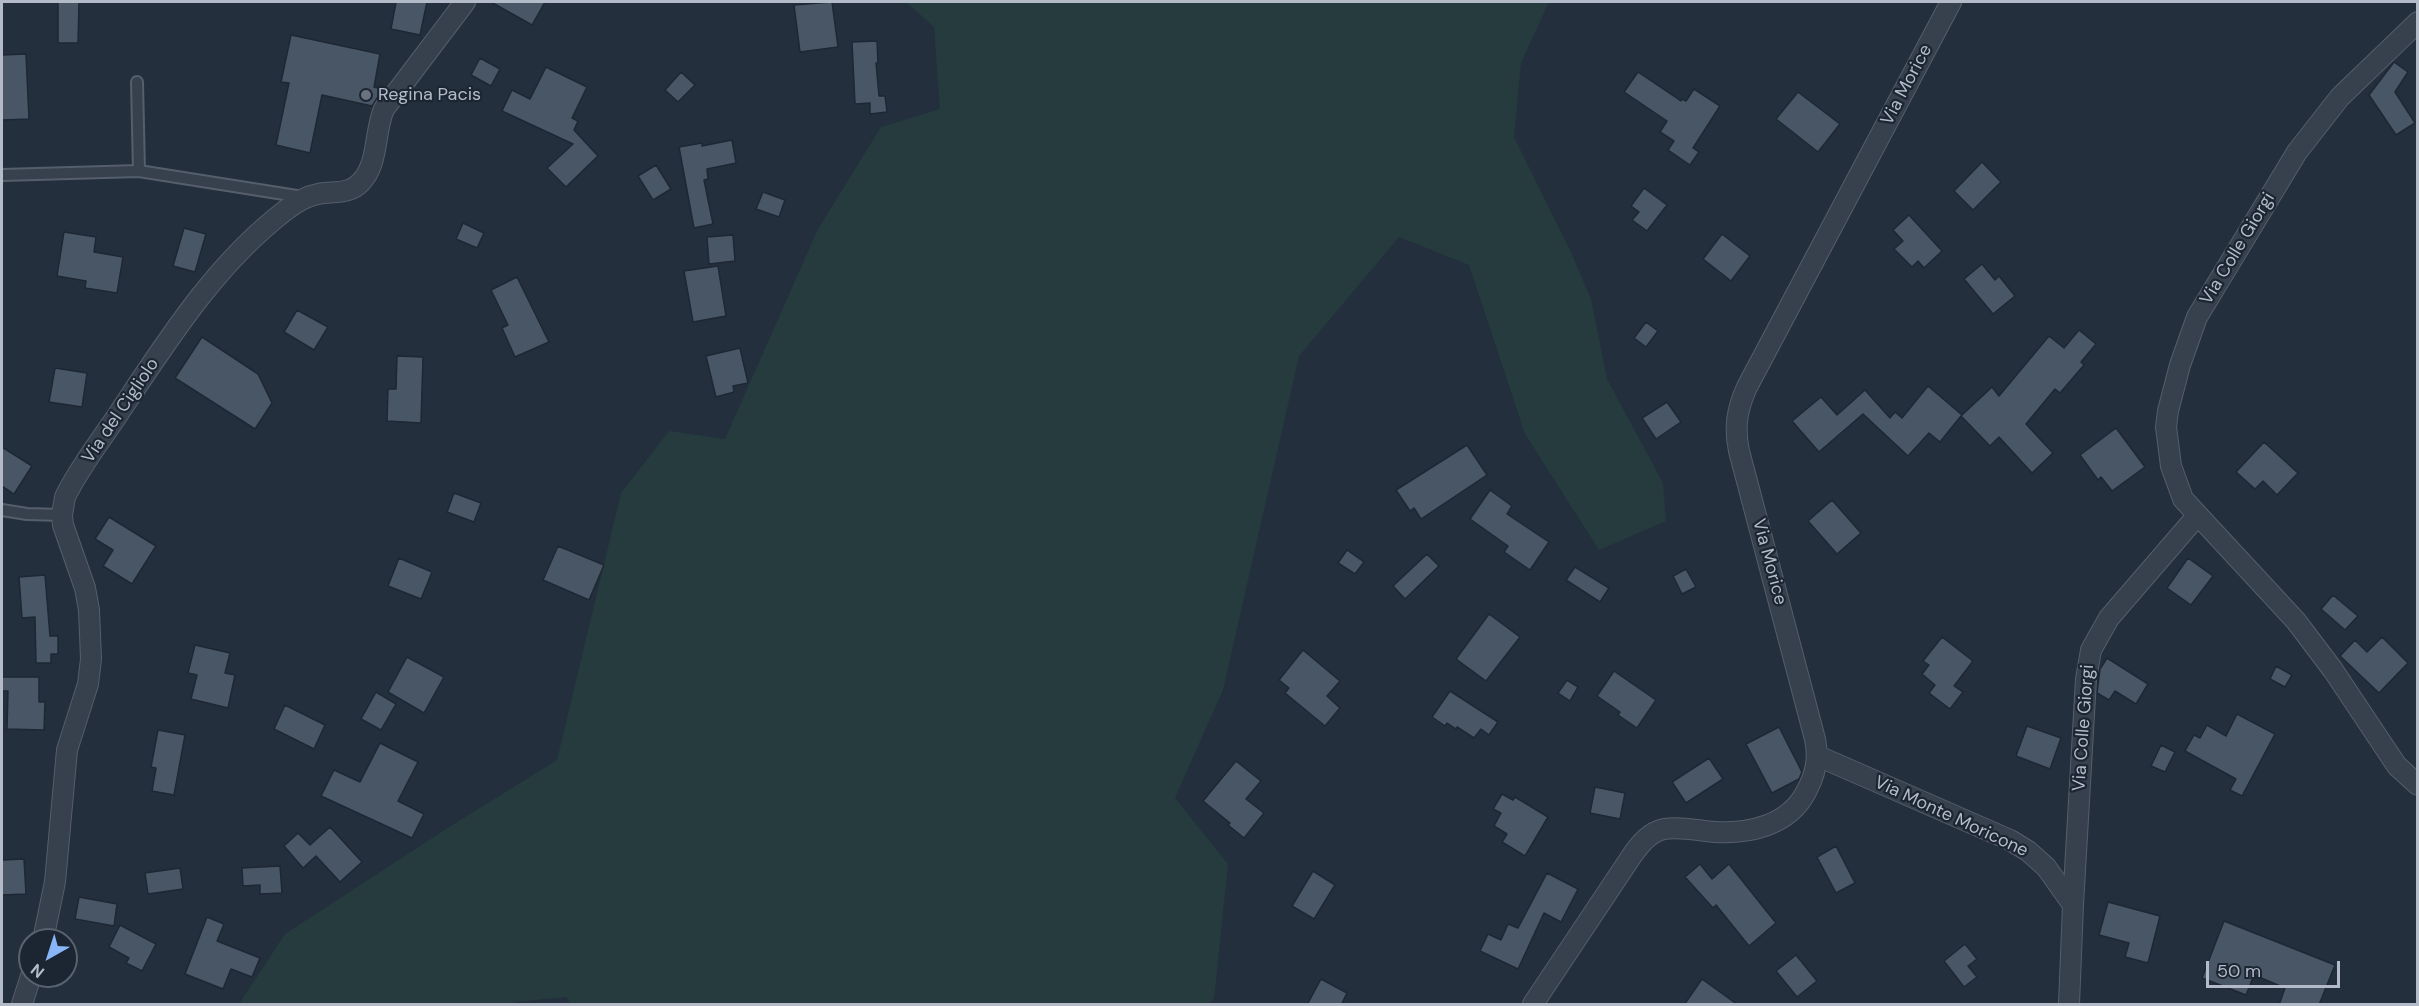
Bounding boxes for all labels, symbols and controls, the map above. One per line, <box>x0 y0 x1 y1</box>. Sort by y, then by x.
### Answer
street label: Via Morice <box>1877 41 1937 129</box>
place label: Regina Pacis <box>378 84 481 106</box>
marker: Regina Pacis <box>359 88 373 102</box>
street label: Via Colle Giorgi <box>2196 189 2280 309</box>
street label: Via del Cigliolo <box>78 354 164 468</box>
street label: Via Morice <box>1747 517 1791 607</box>
street label: Via Colle Giorgi <box>2069 664 2099 792</box>
street label: Via Monte Moricone <box>1871 772 2031 862</box>
north arrow <box>18 928 78 988</box>
scale bar <box>2209 949 2342 987</box>
text: N <box>26 959 49 983</box>
text: 50 m <box>2217 959 2261 983</box>

